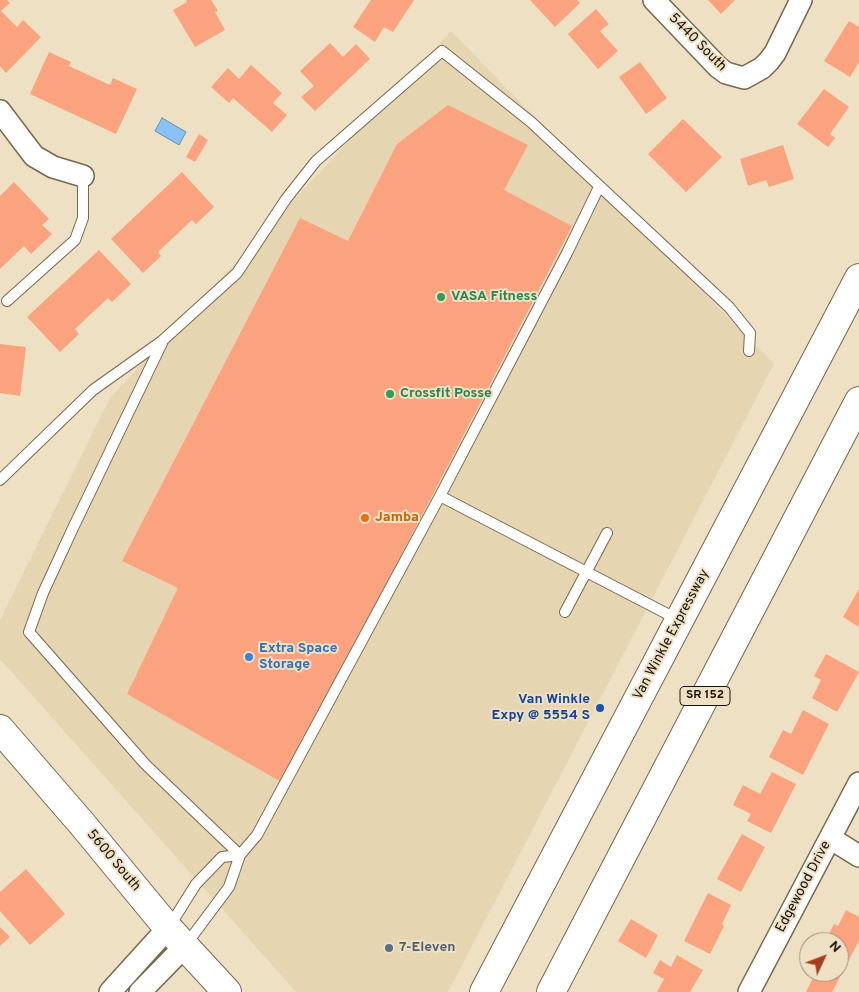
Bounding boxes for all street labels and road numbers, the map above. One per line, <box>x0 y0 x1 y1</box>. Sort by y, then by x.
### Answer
street label: 5440 South <box>664 10 730 76</box>
street label: Van Winkle Expressway <box>630 567 714 703</box>
road number: SR 152 <box>680 686 730 706</box>
street label: 5600 South <box>82 827 144 895</box>
street label: Edgewood Drive <box>773 838 835 936</box>

